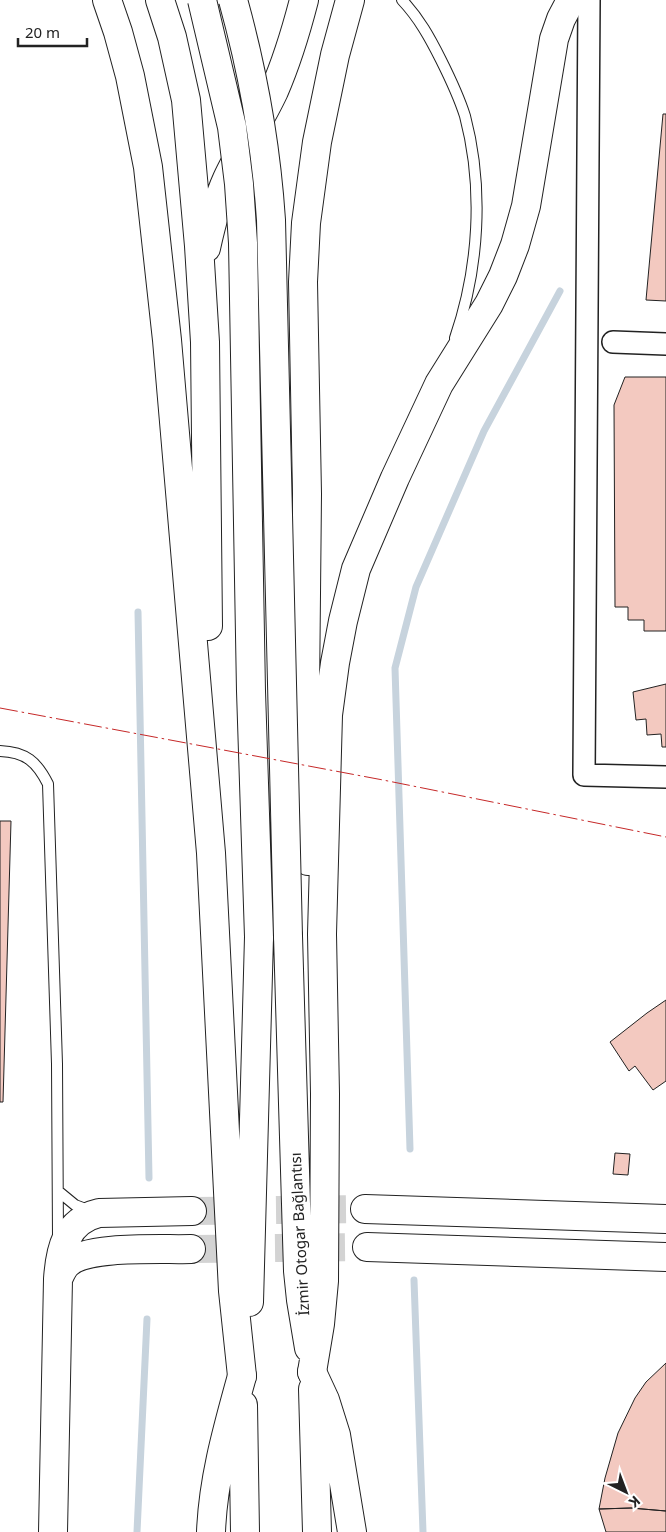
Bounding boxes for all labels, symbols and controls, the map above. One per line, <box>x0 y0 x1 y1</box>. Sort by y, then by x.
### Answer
scale bar <box>18 15 86 47</box>
text: 20 m <box>25 22 60 42</box>
street label: İzmir Otogar Bağlantısı <box>285 1152 313 1316</box>
north arrow <box>601 1467 651 1517</box>
text: K <box>625 1492 645 1513</box>

